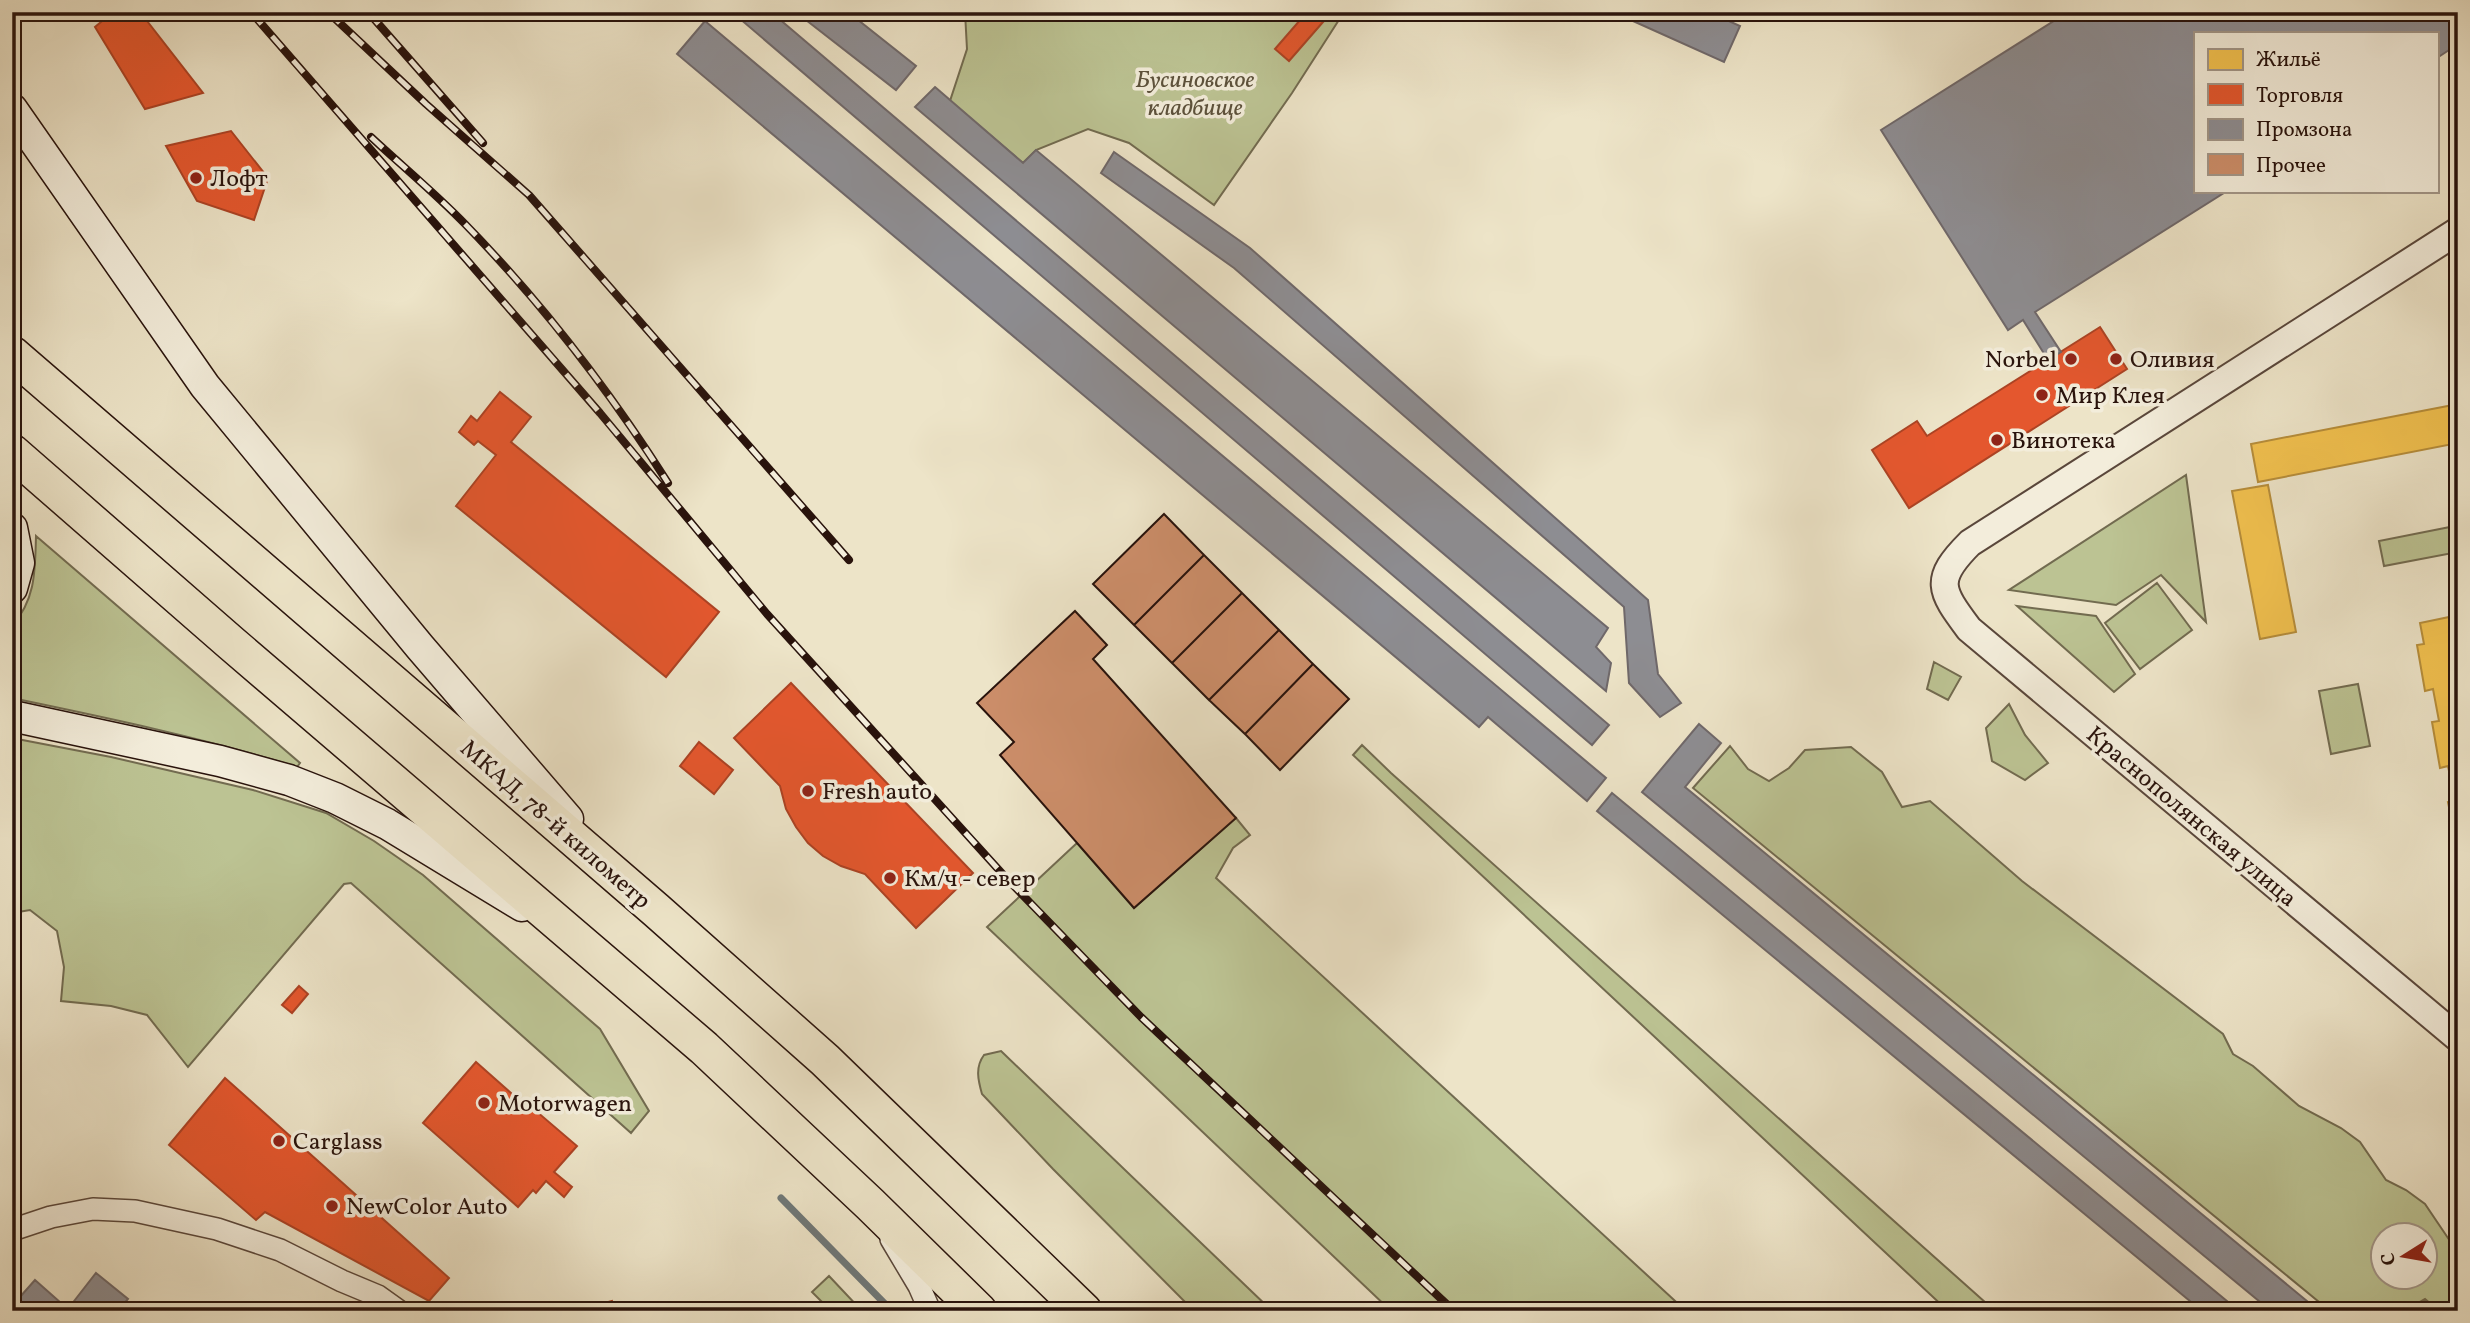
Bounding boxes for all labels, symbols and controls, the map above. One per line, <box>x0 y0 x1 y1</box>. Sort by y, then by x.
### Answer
legend <box>2194 32 2438 192</box>
text: Жильё <box>2256 46 2321 75</box>
park label: Бусиновское кладбище <box>1136 64 1254 126</box>
text: Торговля <box>2256 82 2343 111</box>
text: Промзона <box>2256 116 2352 145</box>
text: Прочее <box>2256 152 2326 181</box>
place label: Лофт <box>210 163 268 197</box>
marker: Лофт <box>188 170 204 186</box>
place label: Norbel <box>1985 344 2057 378</box>
place label: Оливия <box>2130 344 2215 378</box>
marker: Norbel <box>2063 351 2079 367</box>
marker: Оливия <box>2108 351 2124 367</box>
place label: Мир Клея <box>2056 380 2165 414</box>
marker: Мир Клея <box>2034 387 2050 403</box>
place label: Винотека <box>2011 425 2116 459</box>
marker: Винотека <box>1989 432 2005 448</box>
street label: Краснополянская улица <box>2078 719 2303 916</box>
street label: МКАД, 78-й километр <box>452 733 658 918</box>
place label: Fresh auto <box>822 776 932 810</box>
marker: Fresh auto <box>800 783 816 799</box>
place label: Км/ч - север <box>904 863 1036 897</box>
marker: Км/ч - север <box>882 870 898 886</box>
place label: Motorwagen <box>498 1088 632 1122</box>
marker: Motorwagen <box>476 1095 492 1111</box>
place label: Carglass <box>293 1126 383 1160</box>
marker: Carglass <box>271 1133 287 1149</box>
place label: NewColor Auto <box>346 1191 507 1225</box>
marker: NewColor Auto <box>324 1198 340 1214</box>
north arrow <box>2368 1222 2438 1292</box>
text: С <box>2375 1250 2403 1267</box>

